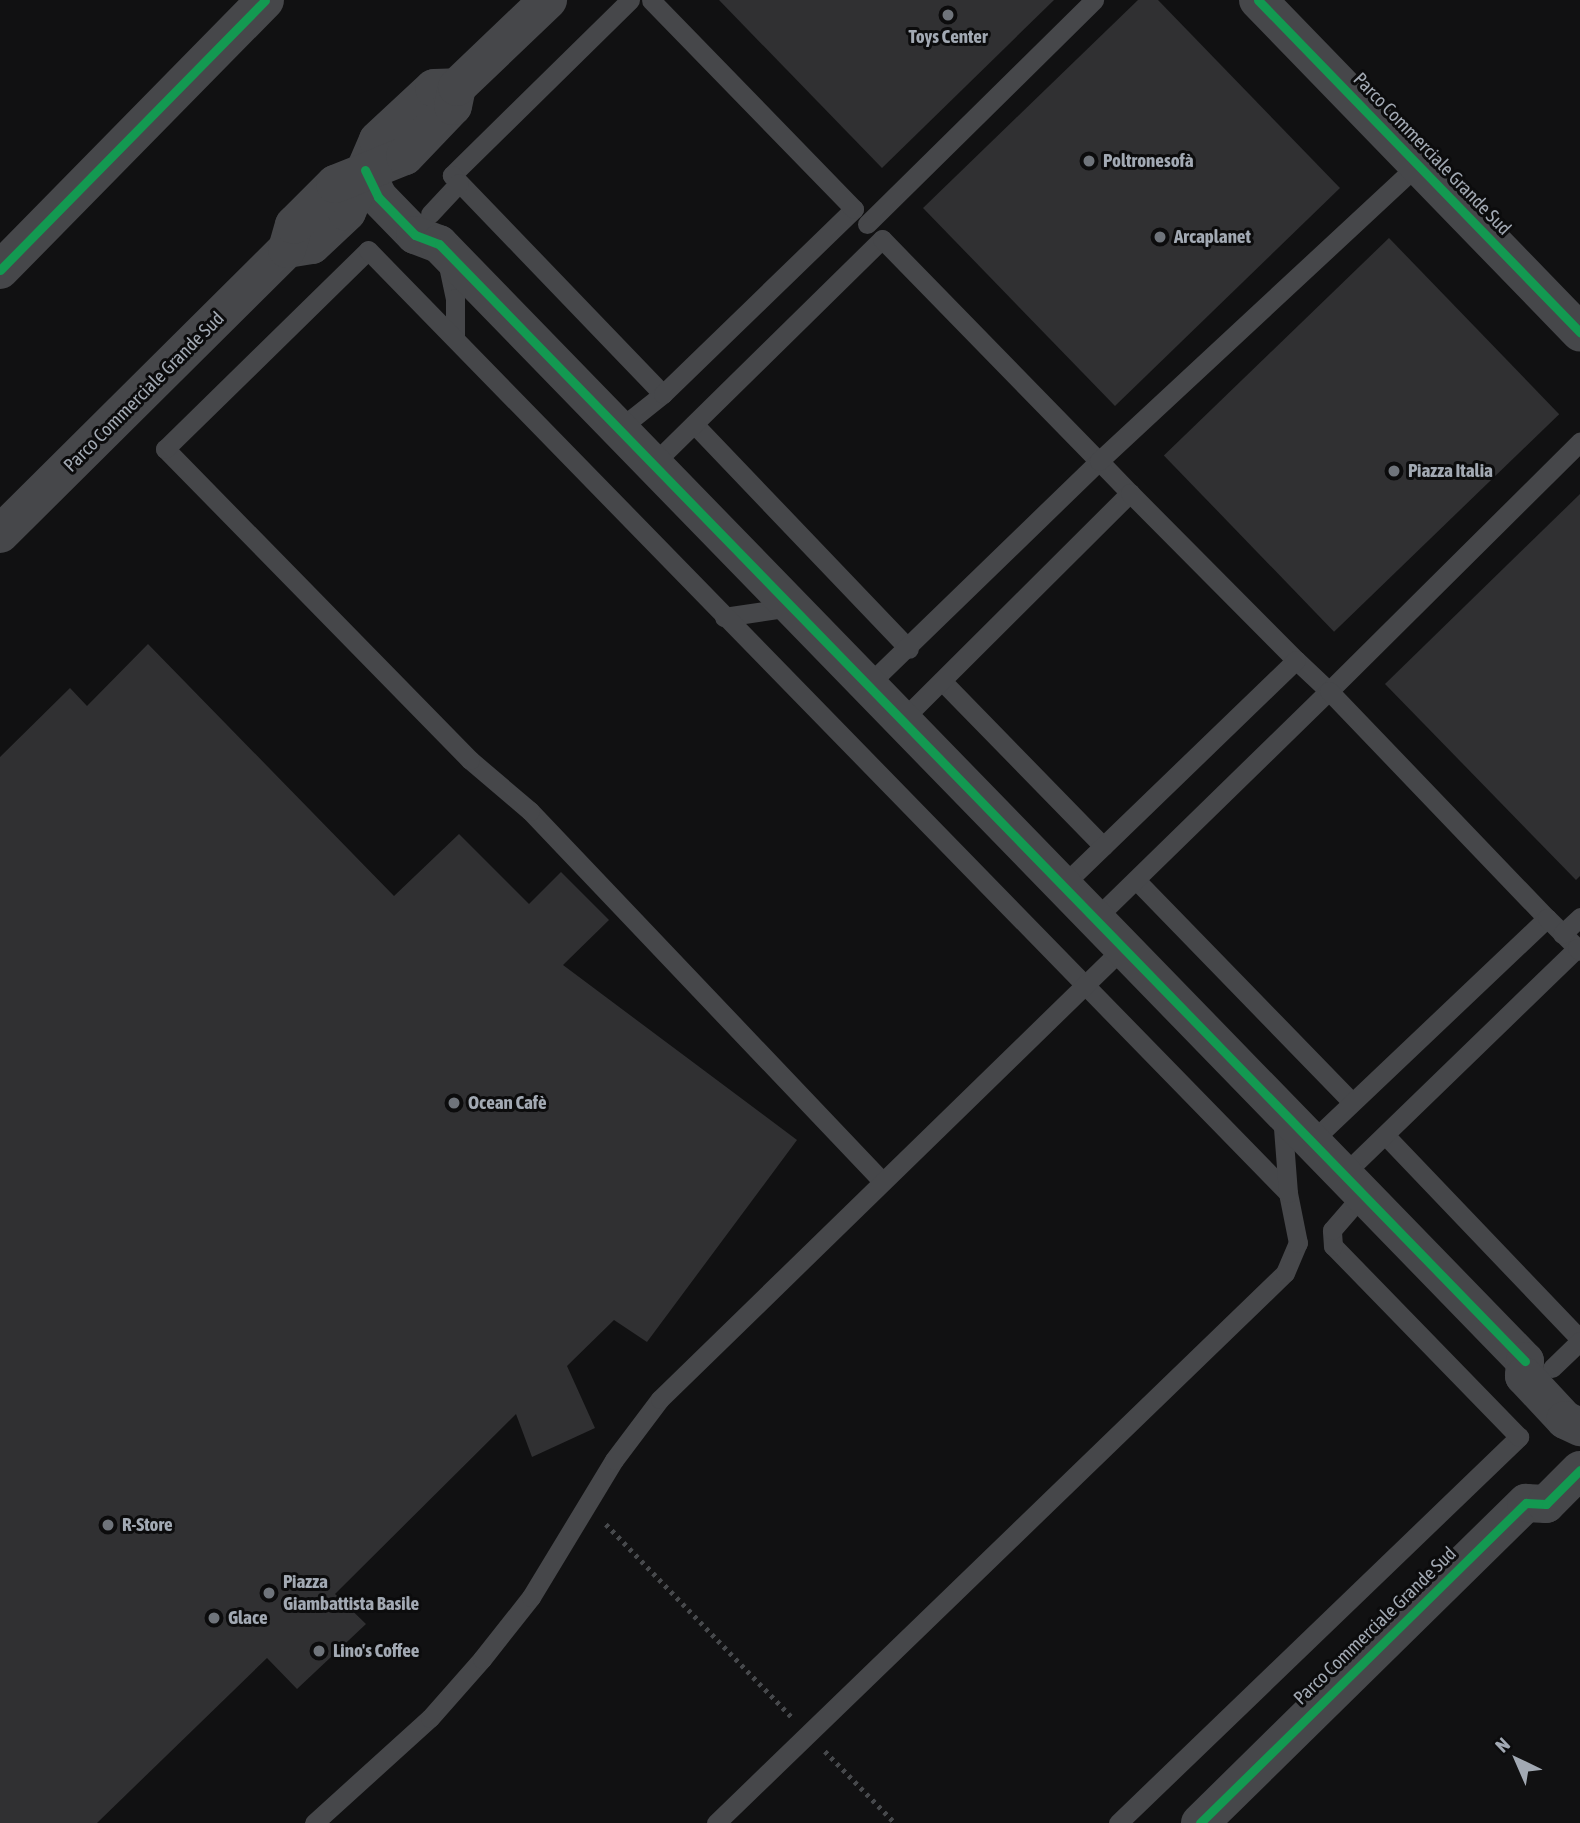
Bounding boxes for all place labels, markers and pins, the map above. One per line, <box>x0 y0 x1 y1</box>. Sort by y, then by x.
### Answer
marker: Toys Center <box>940 7 956 23</box>
place label: Toys Center <box>909 26 987 48</box>
place label: Poltronesofà <box>1103 150 1194 172</box>
marker: Poltronesofà <box>1081 153 1097 169</box>
place label: Arcaplanet <box>1174 226 1251 248</box>
marker: Arcaplanet <box>1152 229 1168 245</box>
place label: Piazza Italia <box>1408 460 1493 482</box>
marker: Piazza Italia <box>1386 463 1402 479</box>
place label: Ocean Cafè <box>468 1092 547 1114</box>
marker: Ocean Cafè <box>446 1095 462 1111</box>
place label: R-Store <box>122 1514 173 1536</box>
marker: R-Store <box>100 1517 116 1533</box>
place label: Piazza Giambattista Basile <box>283 1571 419 1615</box>
marker: Piazza Giambattista Basile <box>261 1585 277 1601</box>
place label: Glace <box>228 1607 268 1629</box>
marker: Glace <box>206 1610 222 1626</box>
place label: Lino's Coffee <box>333 1640 419 1662</box>
marker: Lino's Coffee <box>311 1643 327 1659</box>

